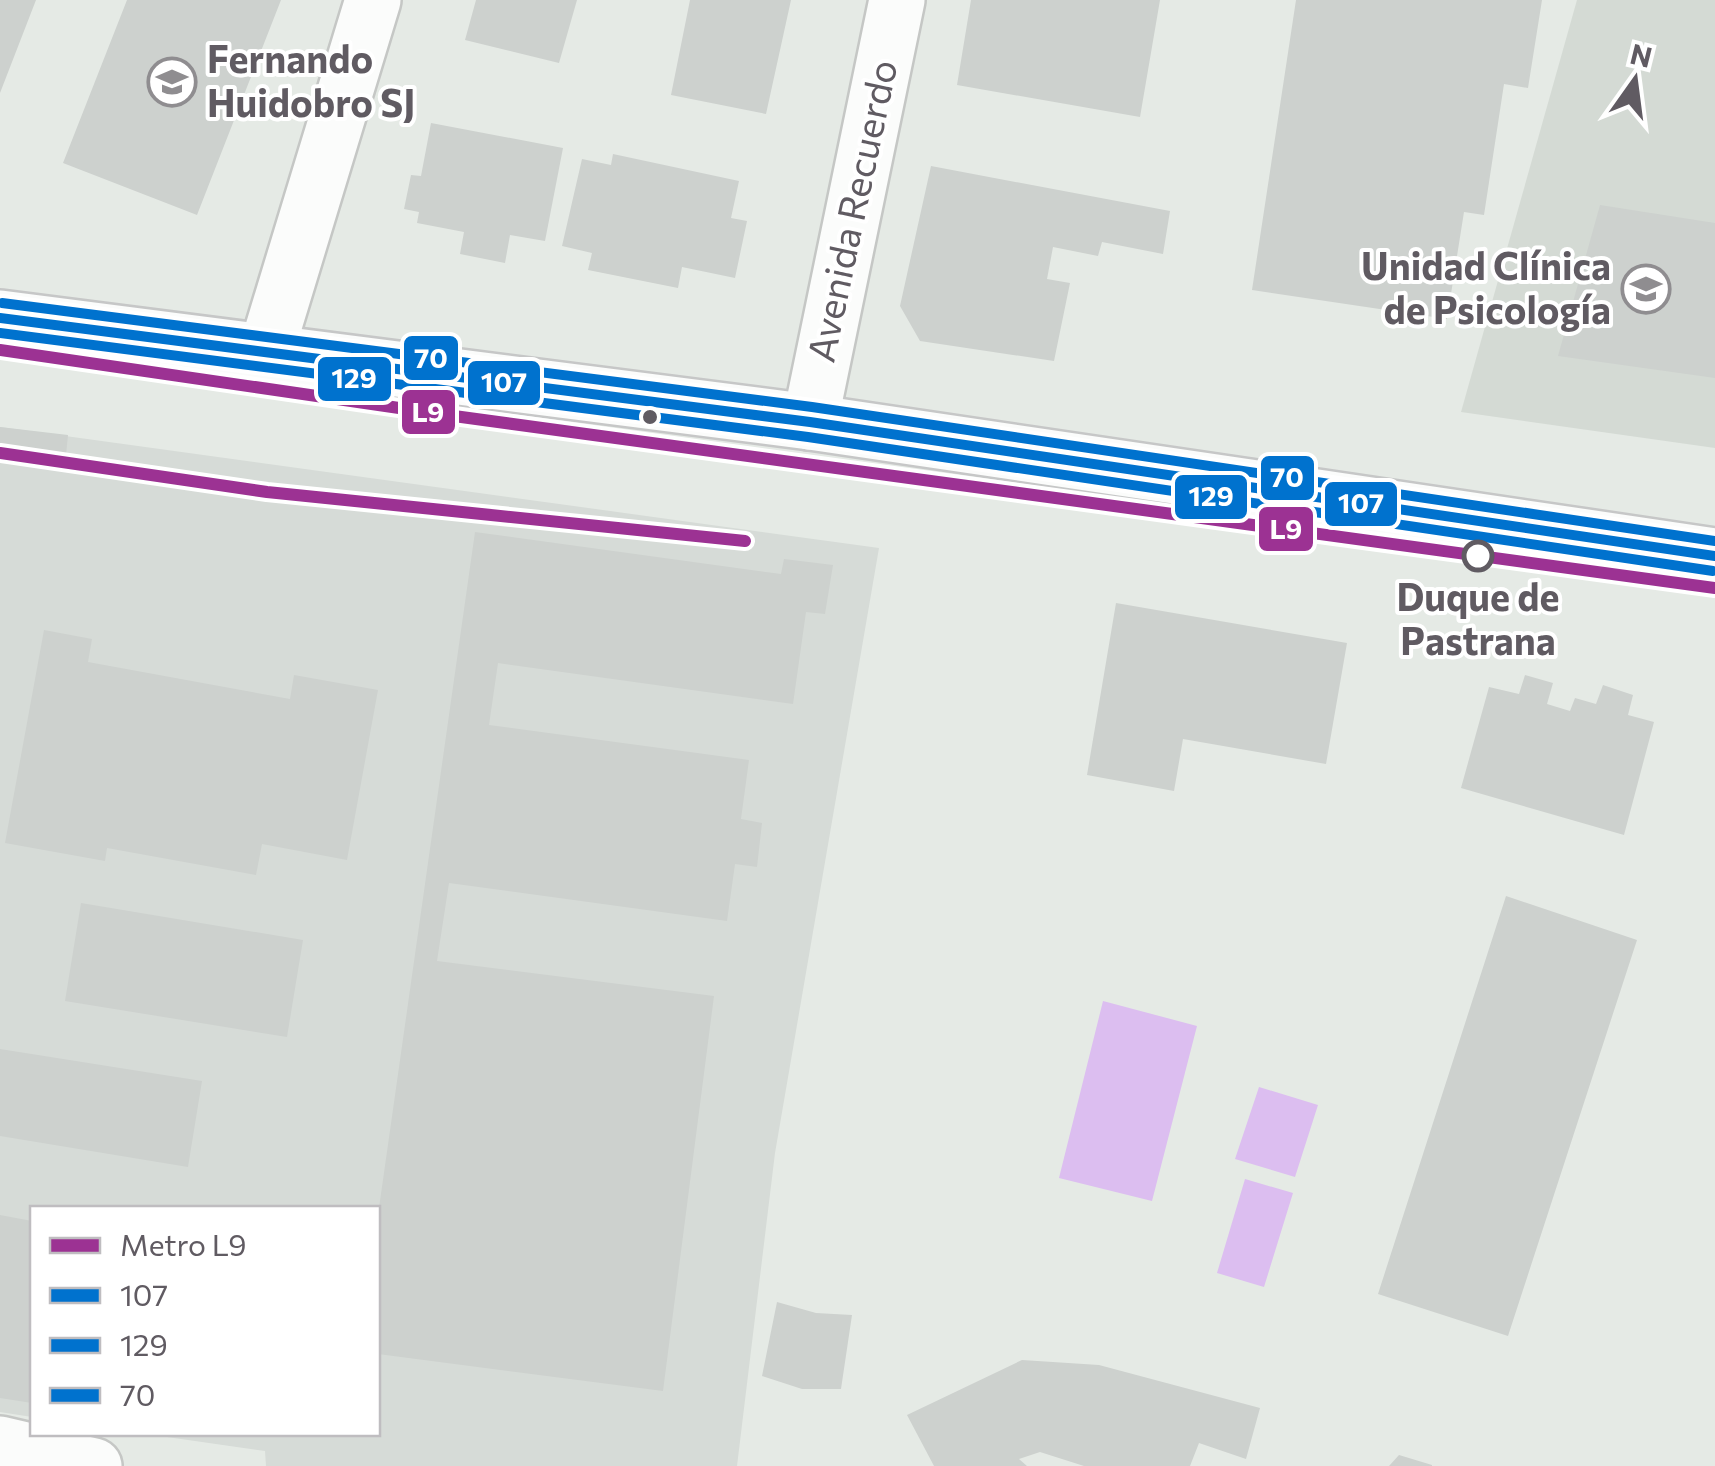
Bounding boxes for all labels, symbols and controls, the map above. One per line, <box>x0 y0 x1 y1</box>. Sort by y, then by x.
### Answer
north arrow <box>1585 30 1685 130</box>
place label: Fernando Huidobro SJ <box>207 34 415 125</box>
text: N <box>1627 36 1656 74</box>
street label: Avenida Recuerdo <box>796 55 906 366</box>
school or university icon: Fernando Huidobro SJ <box>146 56 198 108</box>
place label: Unidad Clínica de Psicología <box>1361 241 1611 332</box>
school or university icon: Unidad Clínica de Psicología <box>1620 263 1672 315</box>
line badge: 70 <box>402 334 460 382</box>
text: 70 <box>414 340 448 374</box>
line badge: 129 <box>316 355 393 403</box>
line badge: 107 <box>466 359 542 407</box>
text: 129 <box>331 360 377 394</box>
text: 107 <box>481 364 527 398</box>
line badge: L9 <box>400 388 457 436</box>
text: L9 <box>412 394 444 428</box>
unlabelled marker <box>640 407 660 427</box>
line badge: 70 <box>1259 454 1316 502</box>
text: 70 <box>1270 459 1304 493</box>
line badge: 129 <box>1173 473 1249 521</box>
text: 129 <box>1188 478 1234 512</box>
line badge: 107 <box>1323 480 1399 528</box>
text: 107 <box>1338 485 1384 519</box>
line badge: L9 <box>1257 505 1315 553</box>
text: L9 <box>1270 511 1302 545</box>
marker: Duque de Pastrana <box>1463 541 1493 571</box>
place label: Duque de Pastrana <box>1396 572 1560 663</box>
legend <box>30 1206 380 1436</box>
text: Metro L9 <box>120 1225 246 1262</box>
text: 107 <box>120 1275 168 1312</box>
text: 129 <box>120 1325 168 1362</box>
text: 70 <box>120 1375 155 1412</box>

